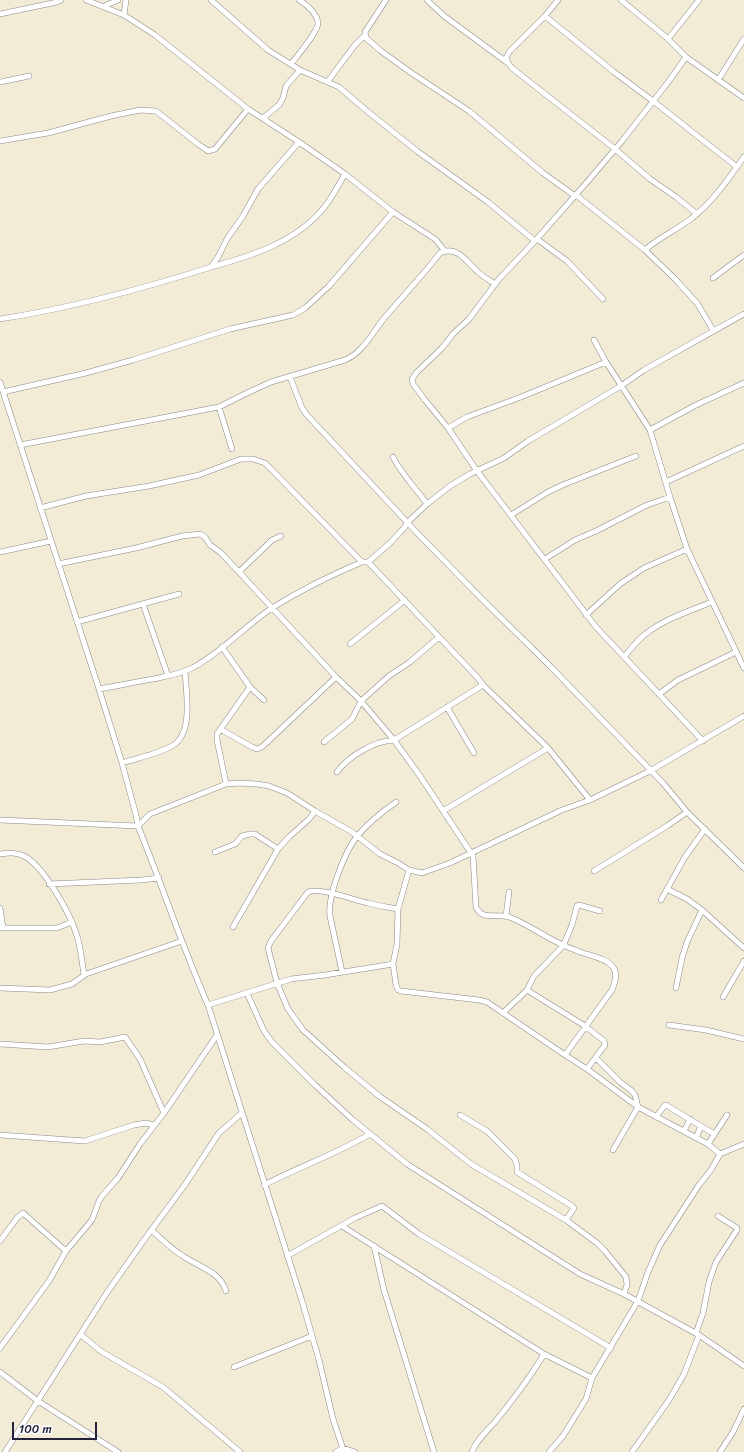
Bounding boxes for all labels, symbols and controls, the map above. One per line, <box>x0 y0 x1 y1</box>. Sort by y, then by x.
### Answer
scale bar <box>14 1414 99 1440</box>
text: 100 m <box>19 1418 52 1440</box>

